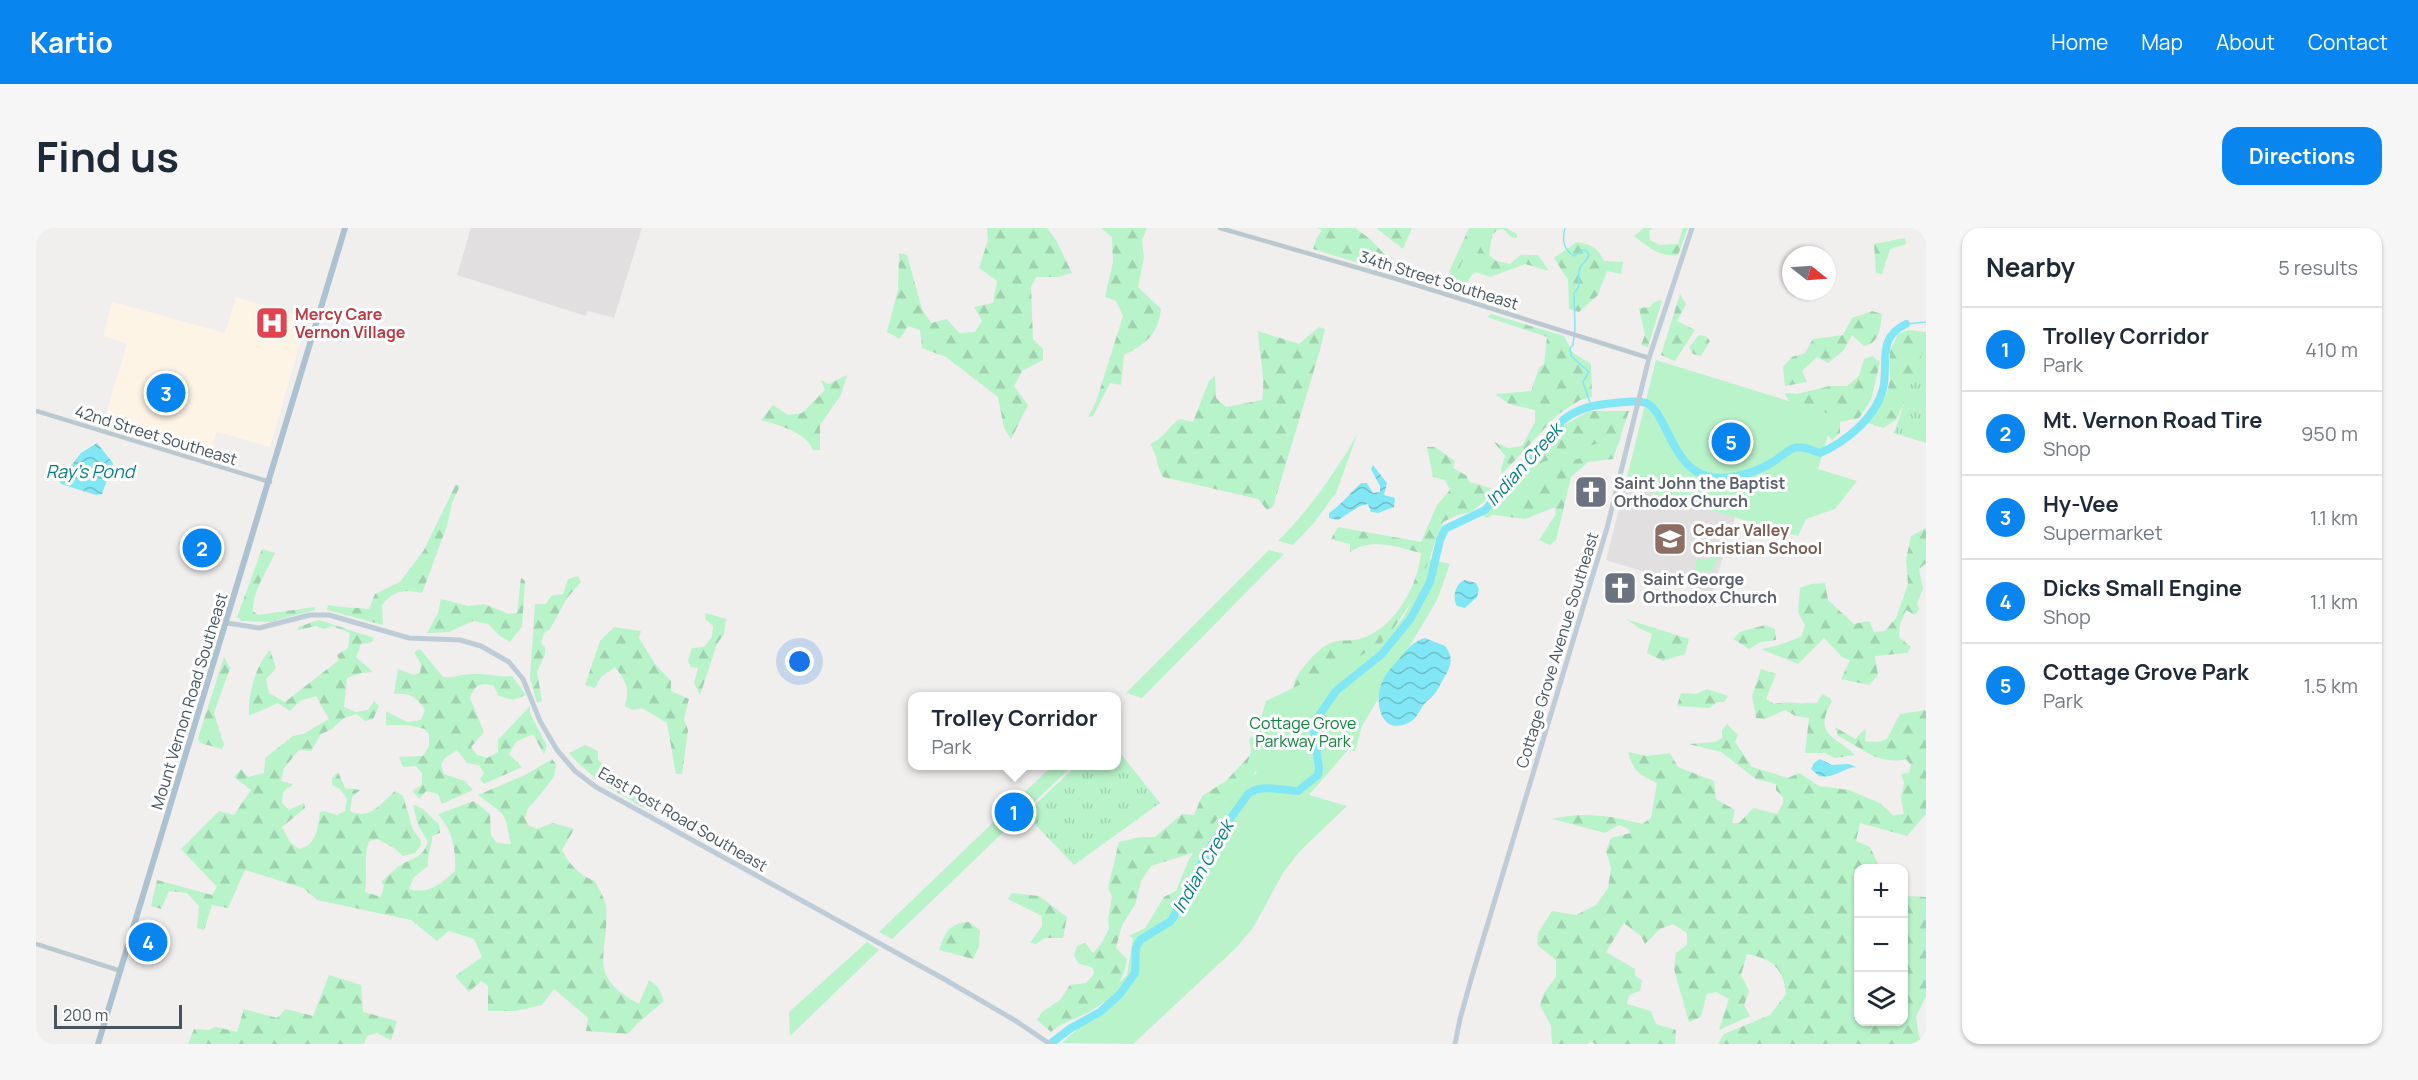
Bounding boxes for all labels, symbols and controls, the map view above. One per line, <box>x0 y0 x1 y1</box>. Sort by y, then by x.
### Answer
text: Kartio <box>30 23 113 61</box>
text: Home <box>2051 28 2108 56</box>
text: Map <box>2141 28 2183 56</box>
text: About <box>2216 28 2275 56</box>
text: Contact <box>2308 28 2388 56</box>
text: Find us <box>36 127 179 185</box>
button: Directions <box>2222 127 2382 185</box>
street label: 34th Street Southeast <box>1357 245 1521 315</box>
north arrow <box>1782 246 1836 300</box>
text: Nearby <box>1986 249 2075 285</box>
text: 5 results <box>2278 254 2358 281</box>
place label: Mercy Care Vernon Village <box>295 303 406 343</box>
hospital icon: Mercy Care Vernon Village <box>254 305 290 341</box>
text: Trolley Corridor <box>2043 321 2209 351</box>
text: 1 <box>2001 336 2010 363</box>
text: 410 m <box>2305 336 2358 363</box>
text: Park <box>2043 351 2083 378</box>
pin: 3 <box>146 370 186 416</box>
street label: 42nd Street Southeast <box>72 400 240 470</box>
text: Mt. Vernon Road Tire <box>2043 405 2263 435</box>
water label: Indian Creek <box>1480 416 1569 511</box>
pin: 5 <box>1712 420 1750 464</box>
text: 2 <box>2000 420 2011 447</box>
text: 950 m <box>2301 420 2358 447</box>
text: Shop <box>2043 435 2091 462</box>
water label: Ray's Pond <box>46 459 137 483</box>
place label: Saint John the Baptist Orthodox Church <box>1614 472 1785 512</box>
church icon: Saint John the Baptist Orthodox Church <box>1573 474 1609 510</box>
text: Hy-Vee <box>2043 489 2119 519</box>
text: 3 <box>2000 504 2011 531</box>
text: 1.1 km <box>2310 504 2358 531</box>
place label: Cedar Valley Christian School <box>1693 519 1822 559</box>
text: Supermarket <box>2043 519 2163 546</box>
school or university icon: Cedar Valley Christian School <box>1652 521 1688 557</box>
pin: 2 <box>182 526 222 570</box>
street label: Cottage Grove Avenue Southeast <box>1511 529 1603 771</box>
place label: Saint George Orthodox Church <box>1643 568 1777 608</box>
church icon: Saint George Orthodox Church <box>1602 570 1638 606</box>
text: Dicks Small Engine <box>2043 573 2242 603</box>
text: 4 <box>1999 588 2012 615</box>
text: 1.1 km <box>2310 588 2358 615</box>
street label: Mount Vernon Road Southeast <box>145 590 233 812</box>
text: Shop <box>2043 603 2091 630</box>
your location <box>785 647 814 676</box>
text: Cottage Grove Park <box>2043 657 2249 687</box>
text: 5 <box>2000 672 2011 699</box>
text: 1.5 km <box>2304 672 2358 699</box>
text: Park <box>2043 687 2083 714</box>
popup <box>908 692 1121 770</box>
text: Trolley Corridor <box>932 703 1098 733</box>
park label: Cottage Grove Parkway Park <box>1250 712 1356 752</box>
text: Park <box>932 733 971 760</box>
street label: East Post Road Southeast <box>594 762 772 876</box>
pin: 1 <box>994 790 1034 834</box>
water label: Indian Creek <box>1166 813 1240 917</box>
map controls <box>1854 864 1908 1026</box>
button: + <box>1854 864 1908 918</box>
button: − <box>1854 918 1908 972</box>
pin: 4 <box>128 920 168 964</box>
button: layers <box>1854 972 1908 1026</box>
scale bar <box>54 1002 182 1030</box>
text: 200 m <box>63 1004 108 1026</box>

